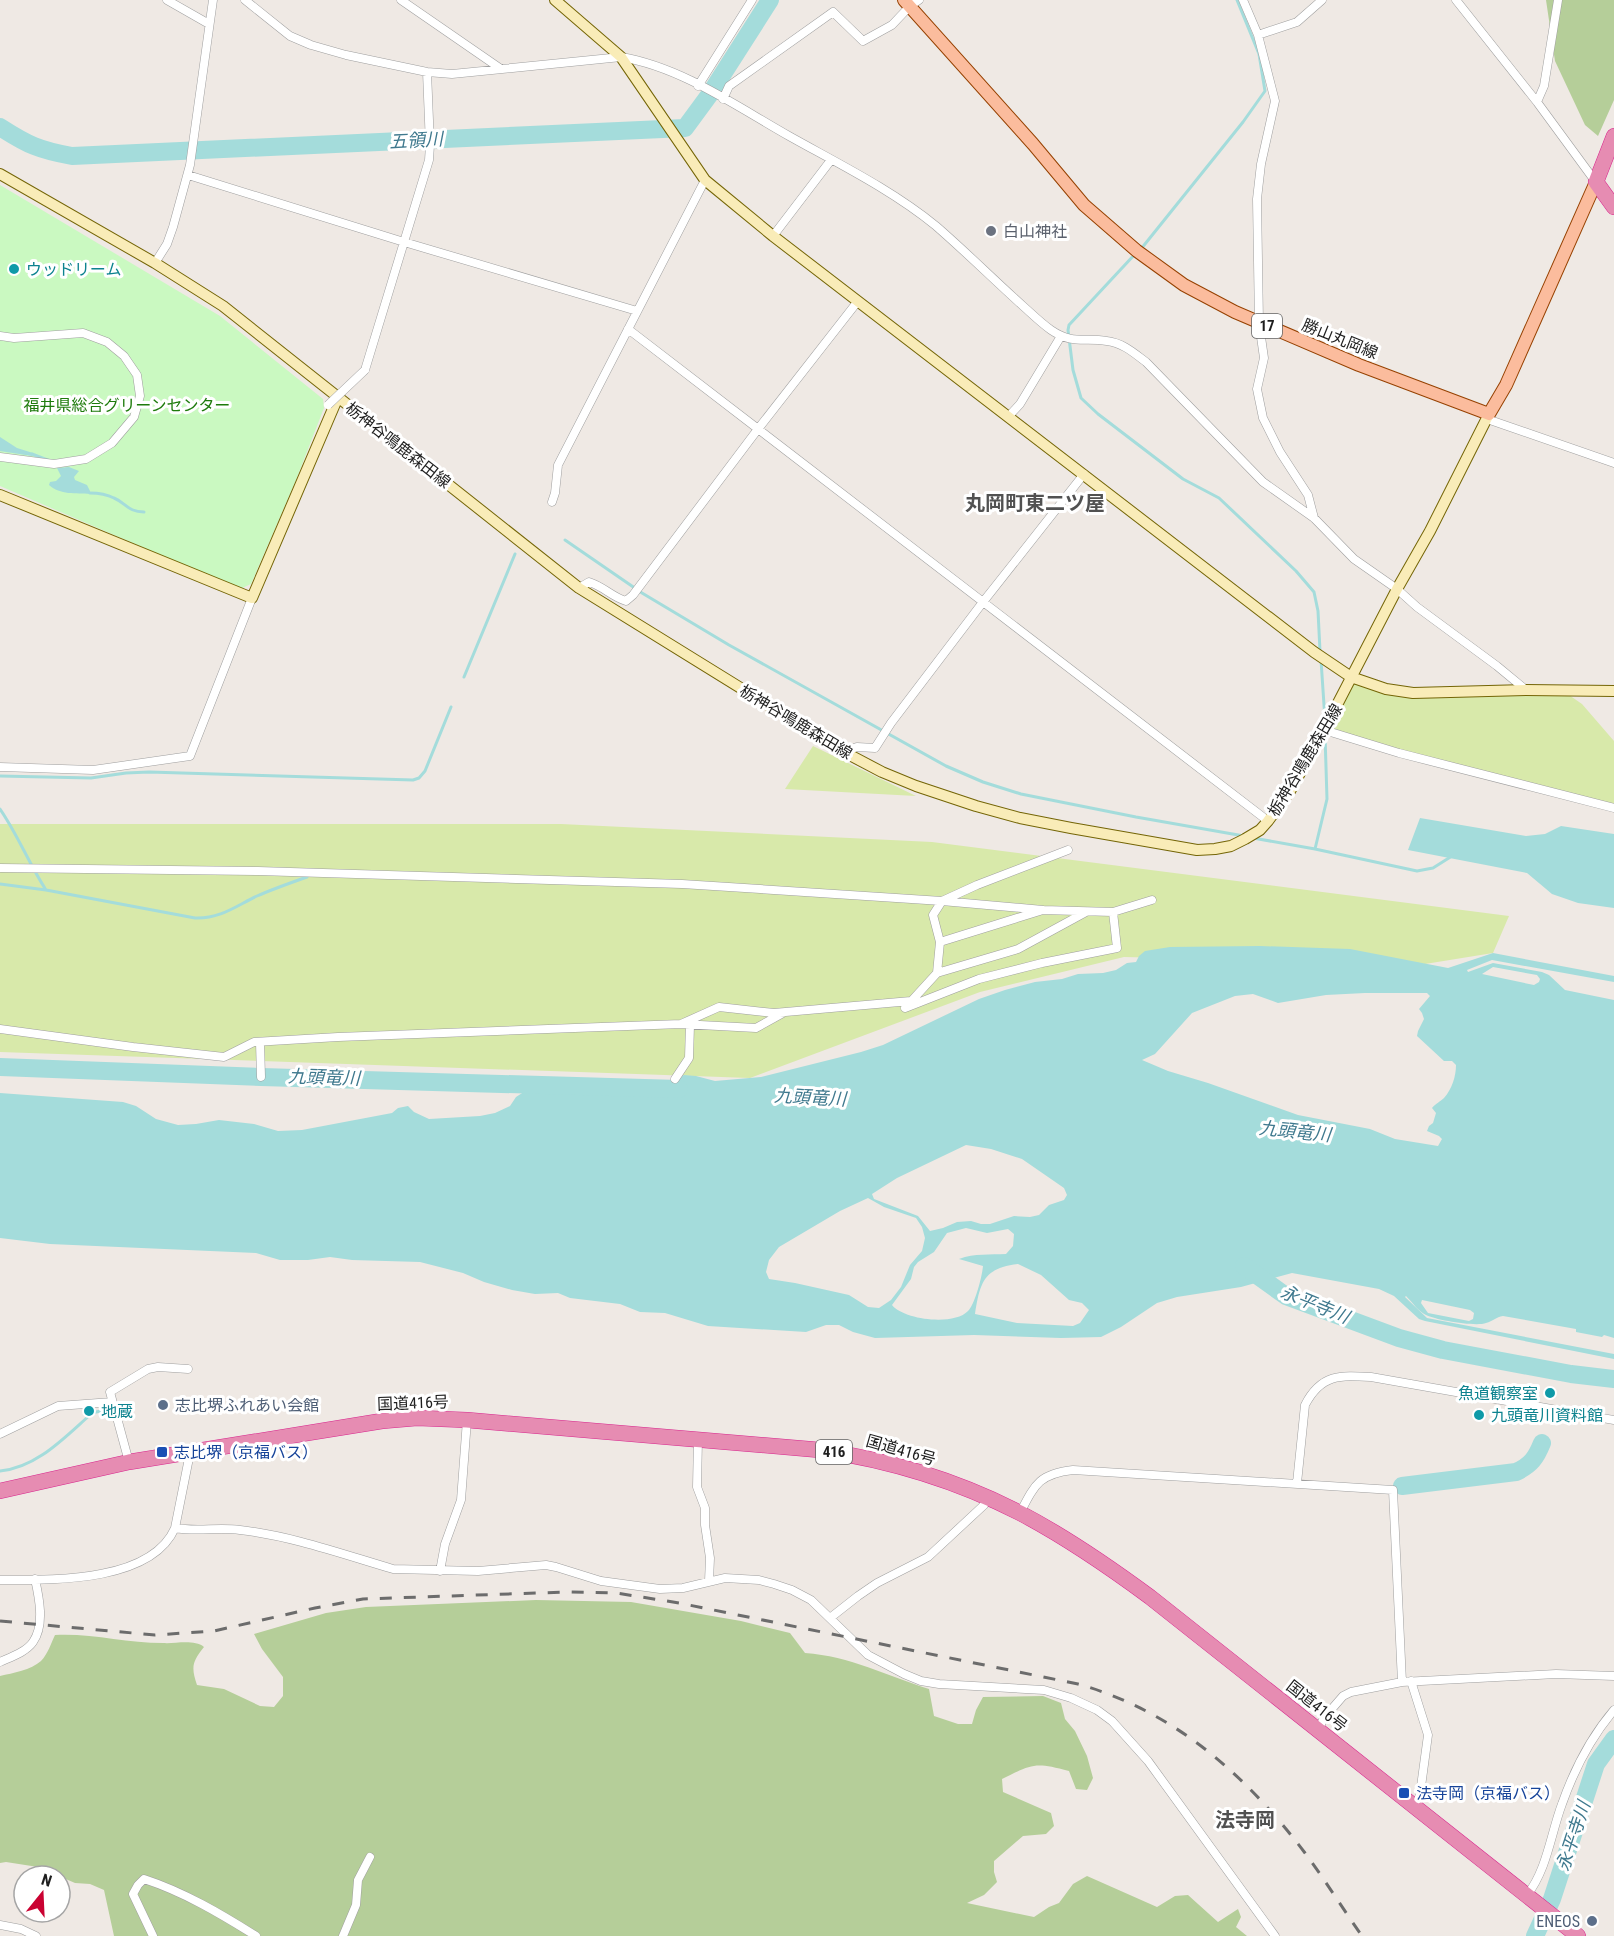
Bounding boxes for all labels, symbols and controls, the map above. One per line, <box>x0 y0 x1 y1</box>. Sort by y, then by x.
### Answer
water label: 五領川 <box>388 128 446 152</box>
place label: 白山神社 <box>1003 222 1067 241</box>
marker: 白山神社 <box>984 224 998 238</box>
place label: ウッドリーム <box>26 260 122 279</box>
marker: ウッドリーム <box>7 262 21 276</box>
road number: 17 <box>1252 314 1282 338</box>
street label: 勝山丸岡線 <box>1299 315 1381 363</box>
park label: 福井県総合グリーンセンター <box>23 396 231 415</box>
street label: 栃神谷鳴鹿森田線 <box>342 398 454 492</box>
district label: 丸岡町東二ツ屋 <box>965 491 1105 515</box>
street label: 栃神谷鳴鹿森田線 <box>736 681 856 763</box>
street label: 栃神谷鳴鹿森田線 <box>1264 700 1346 820</box>
water label: 九頭竜川 <box>288 1065 362 1089</box>
water label: 九頭竜川 <box>773 1085 848 1109</box>
water label: 九頭竜川 <box>1258 1117 1334 1145</box>
water label: 永平寺川 <box>1278 1281 1354 1328</box>
place label: 魚道観察室 <box>1458 1384 1538 1403</box>
marker: 魚道観察室 <box>1543 1386 1557 1400</box>
street label: 国道416号 <box>377 1392 449 1414</box>
place label: 志比堺ふれあい会館 <box>175 1396 319 1415</box>
marker: 志比堺ふれあい会館 <box>156 1398 170 1412</box>
place label: 地蔵 <box>101 1402 133 1421</box>
marker: 地蔵 <box>82 1404 96 1418</box>
place label: 九頭竜川資料館 <box>1491 1406 1603 1425</box>
marker: 九頭竜川資料館 <box>1472 1408 1486 1422</box>
street label: 国道416号 <box>864 1431 938 1469</box>
road number: 416 <box>816 1440 852 1464</box>
place label: 志比堺（京福バス） <box>174 1443 318 1462</box>
marker: 志比堺（京福バス） <box>155 1445 169 1459</box>
street label: 国道416号 <box>1283 1676 1351 1736</box>
place label: 法寺岡（京福バス） <box>1416 1784 1560 1803</box>
marker: 法寺岡（京福バス） <box>1397 1786 1411 1800</box>
water label: 永平寺川 <box>1552 1797 1595 1873</box>
district label: 法寺岡 <box>1215 1808 1275 1832</box>
north arrow <box>12 1864 72 1924</box>
text: N <box>39 1870 54 1891</box>
place label: ENEOS <box>1536 1912 1580 1931</box>
marker: ENEOS <box>1585 1914 1599 1928</box>

